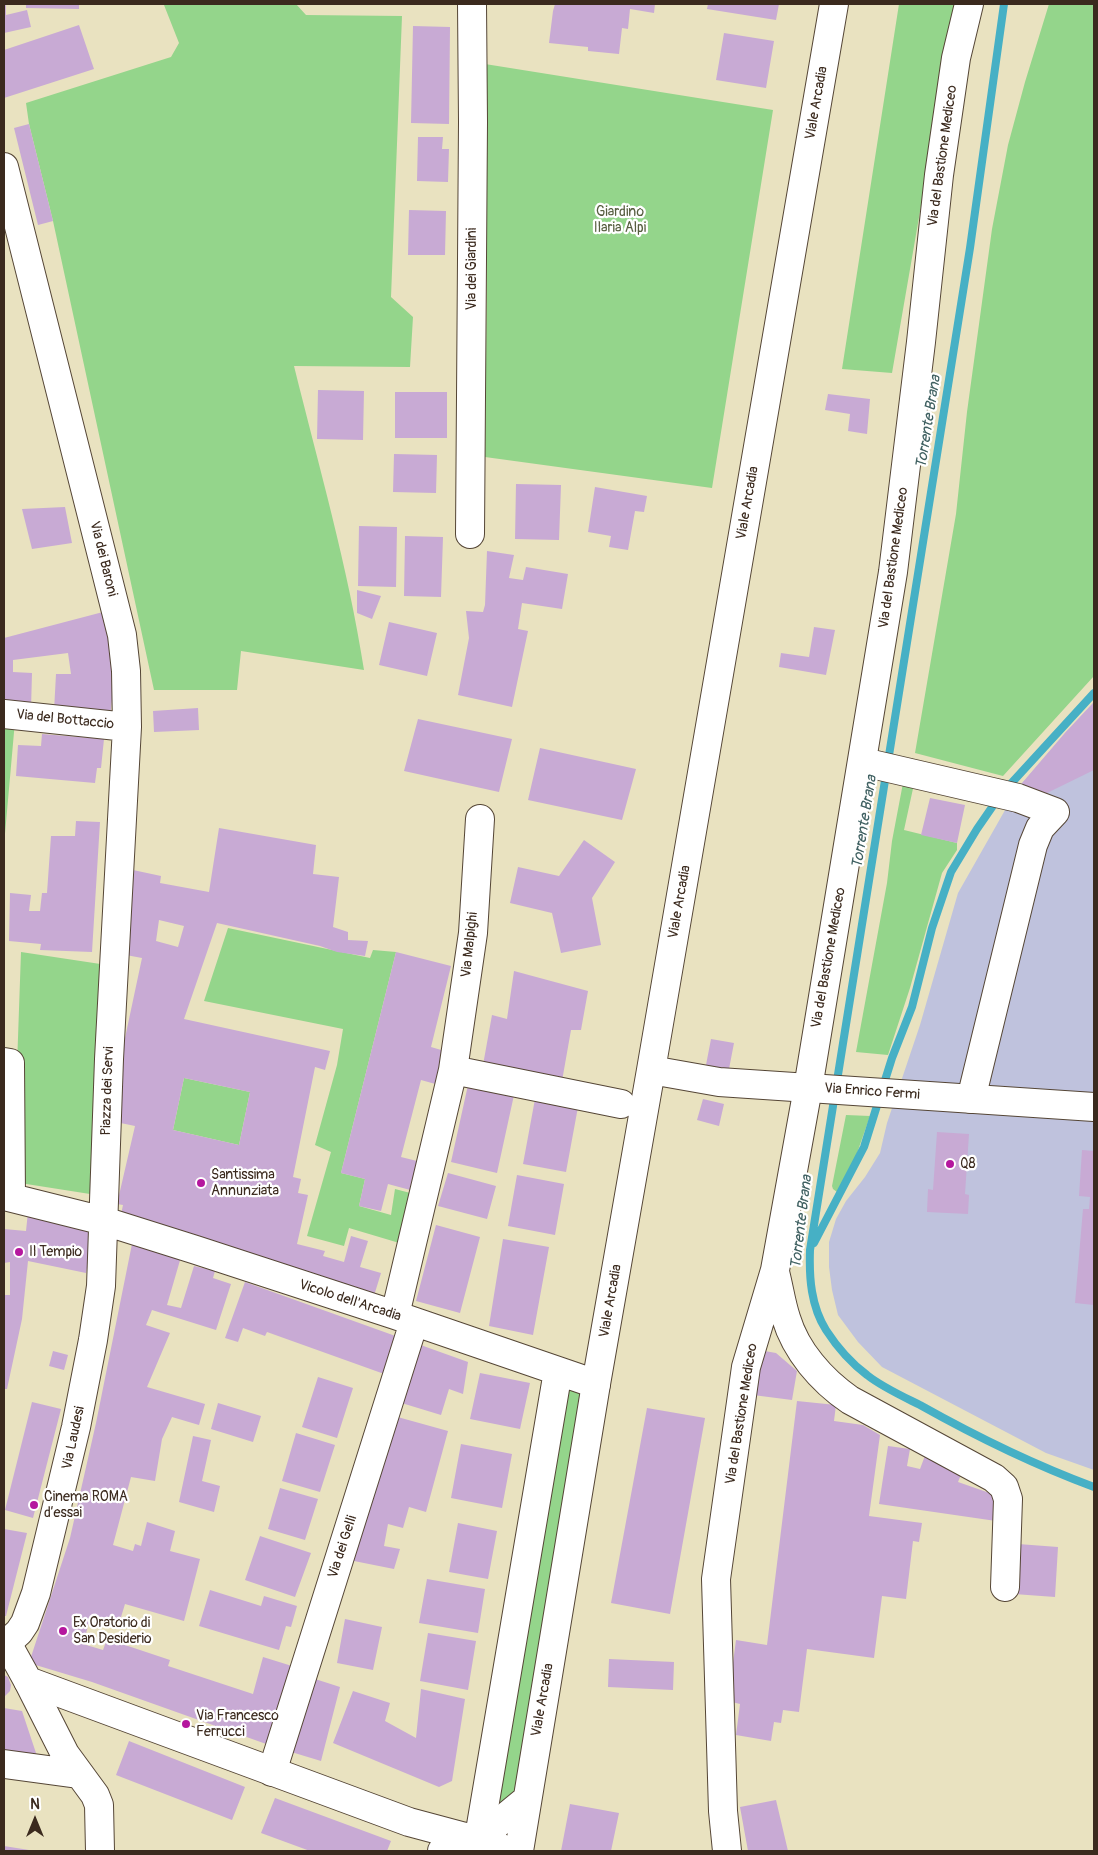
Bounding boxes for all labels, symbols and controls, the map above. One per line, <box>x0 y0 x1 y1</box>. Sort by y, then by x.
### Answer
street label: Viale Arcadia <box>802 65 832 141</box>
street label: Via del Bastione Mediceo <box>925 84 961 228</box>
park label: Giardino Ilaria Alpi <box>594 204 646 236</box>
street label: Via dei Giardini <box>464 228 480 310</box>
water label: Torrente Brana <box>913 374 945 470</box>
street label: Viale Arcadia <box>733 465 763 541</box>
street label: Via del Bastione Mediceo <box>876 486 912 630</box>
street label: Via dei Baroni <box>86 520 120 598</box>
street label: Via del Bottaccio <box>15 707 115 733</box>
water label: Torrente Brana <box>849 774 881 870</box>
street label: Viale Arcadia <box>665 864 695 940</box>
street label: Via del Bastione Mediceo <box>808 886 850 1030</box>
street label: Via Malpighi <box>458 911 482 979</box>
street label: Piazza dei Servi <box>98 1046 118 1136</box>
street label: Via Enrico Fermi <box>824 1080 920 1104</box>
place label: Q8 <box>960 1156 976 1172</box>
marker: Q8 <box>944 1158 956 1170</box>
place label: Santissima Annunziata <box>211 1167 279 1200</box>
water label: Torrente Brana <box>787 1174 817 1270</box>
marker: Santissima Annunziata <box>195 1177 207 1189</box>
place label: Il Tempio <box>29 1244 82 1260</box>
marker: Il Tempio <box>13 1246 25 1258</box>
street label: Viale Arcadia <box>596 1263 626 1339</box>
street label: Vicolo dell'Arcadia <box>297 1277 403 1325</box>
street label: Via del Bastione Mediceo <box>723 1342 761 1486</box>
street label: Via Laudesi <box>59 1405 89 1471</box>
place label: Cinema ROMA d’essai <box>44 1489 128 1521</box>
marker: Cinema ROMA d’essai <box>28 1499 40 1511</box>
street label: Via dei Gelli <box>325 1513 361 1581</box>
place label: Ex Oratorio di San Desiderio <box>73 1615 152 1648</box>
marker: Ex Oratorio di San Desiderio <box>57 1625 69 1637</box>
street label: Viale Arcadia <box>528 1662 558 1738</box>
place label: Via Francesco Ferrucci <box>196 1708 279 1740</box>
marker: Via Francesco Ferrucci <box>180 1718 192 1730</box>
north arrow <box>10 1795 60 1845</box>
text: N <box>30 1796 40 1813</box>

